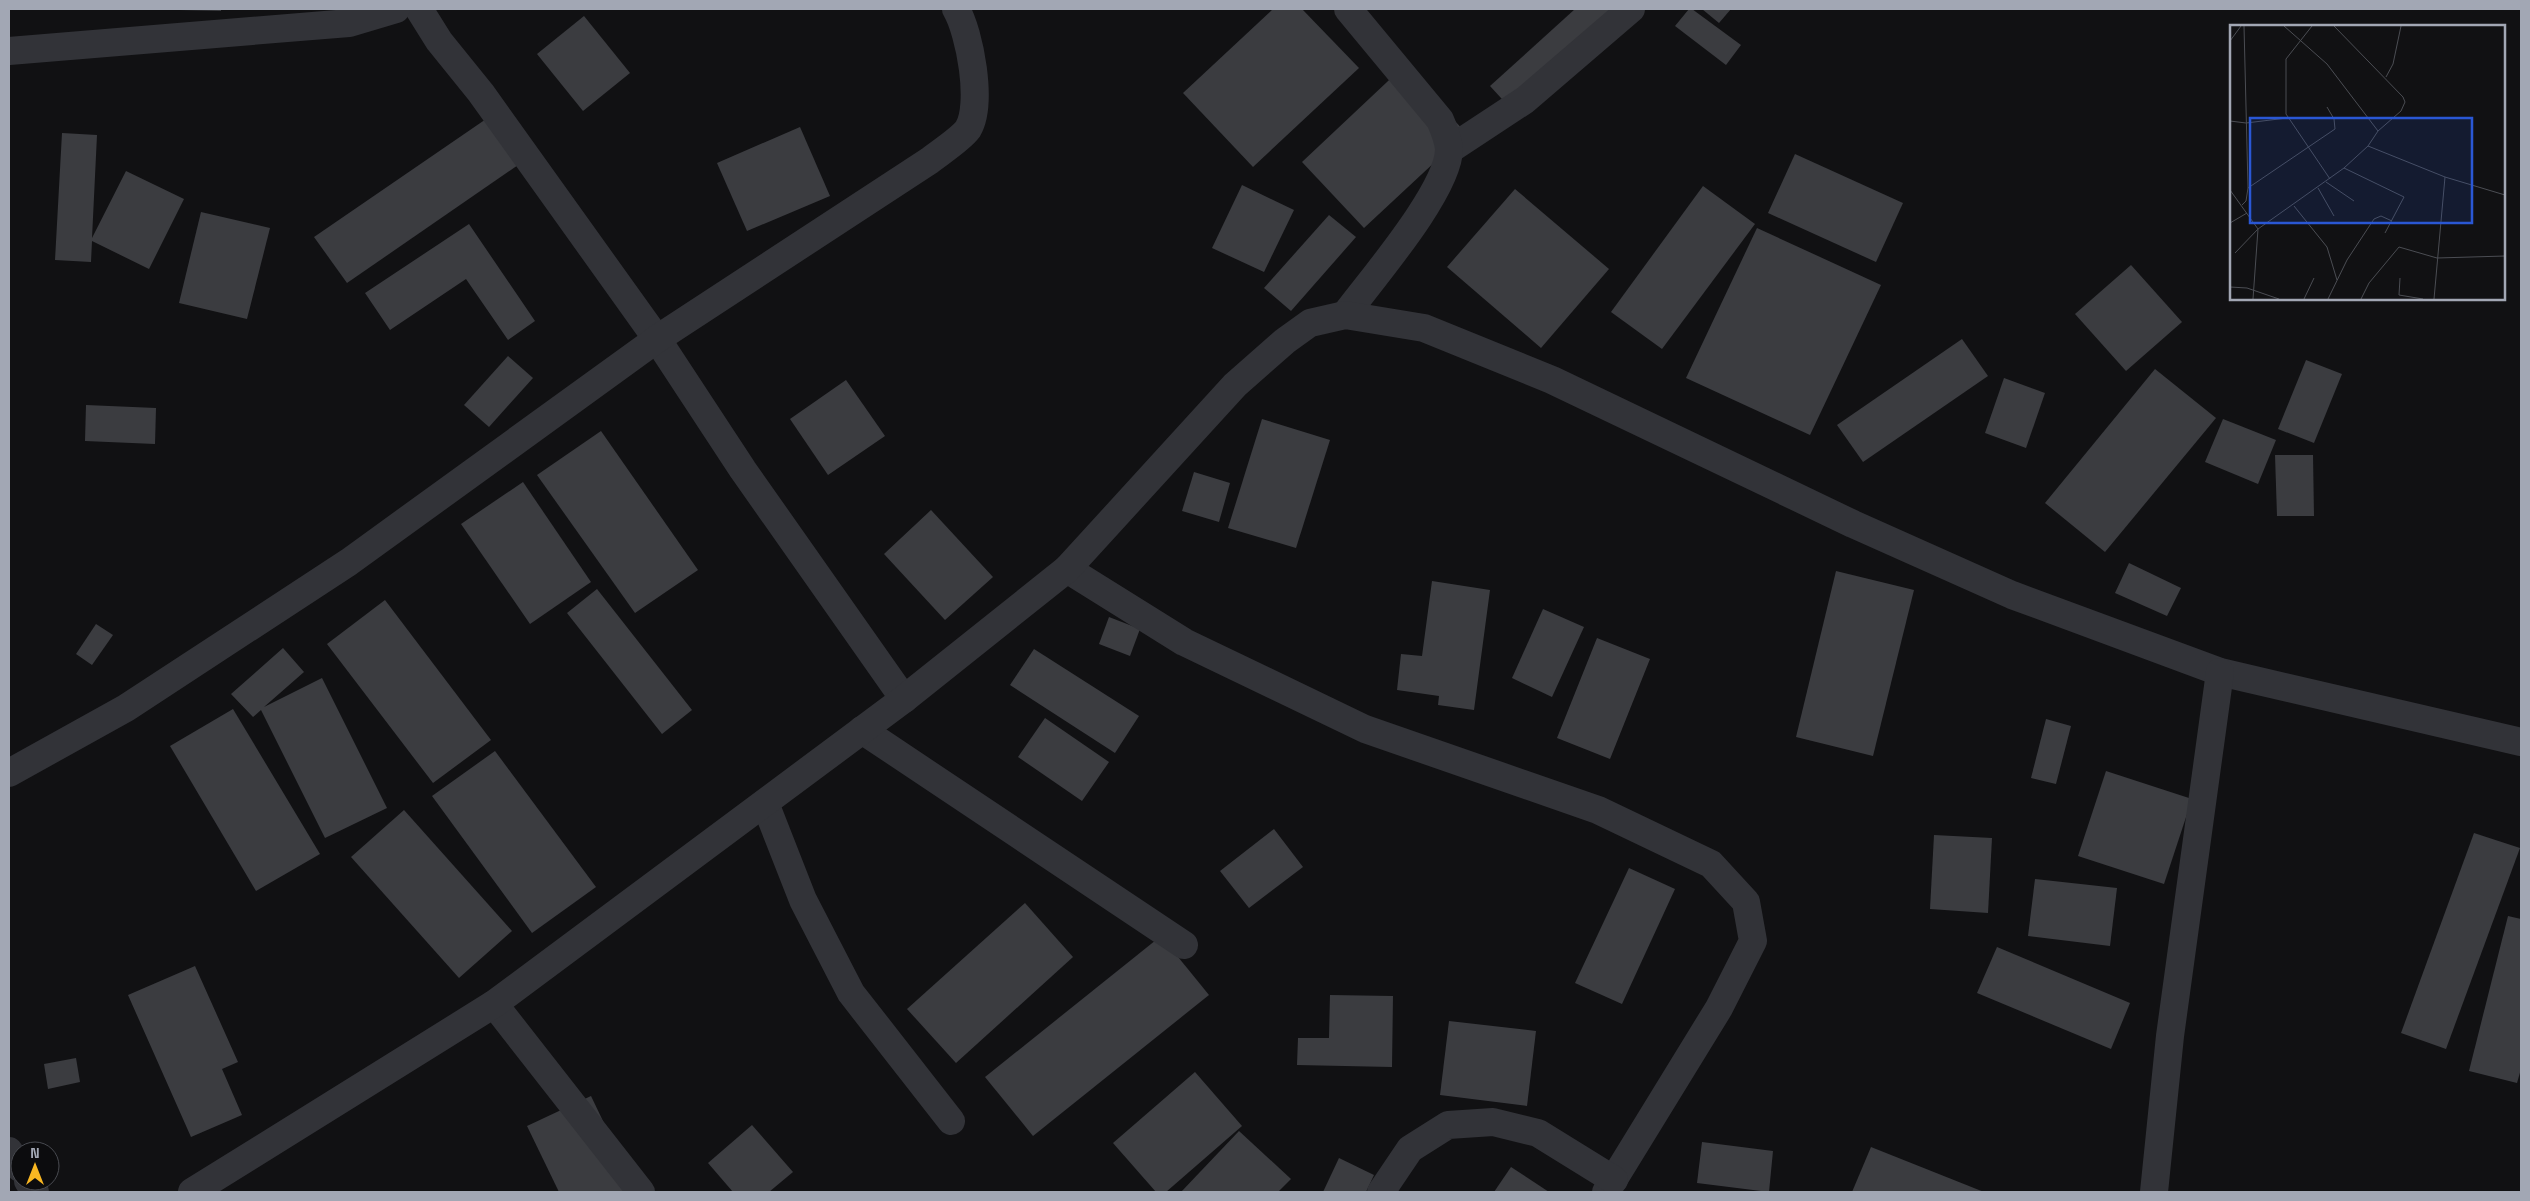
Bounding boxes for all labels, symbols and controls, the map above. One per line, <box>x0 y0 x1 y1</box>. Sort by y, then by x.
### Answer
inset map <box>2230 25 2505 300</box>
north arrow <box>10 1141 60 1191</box>
text: N <box>30 1144 40 1162</box>

